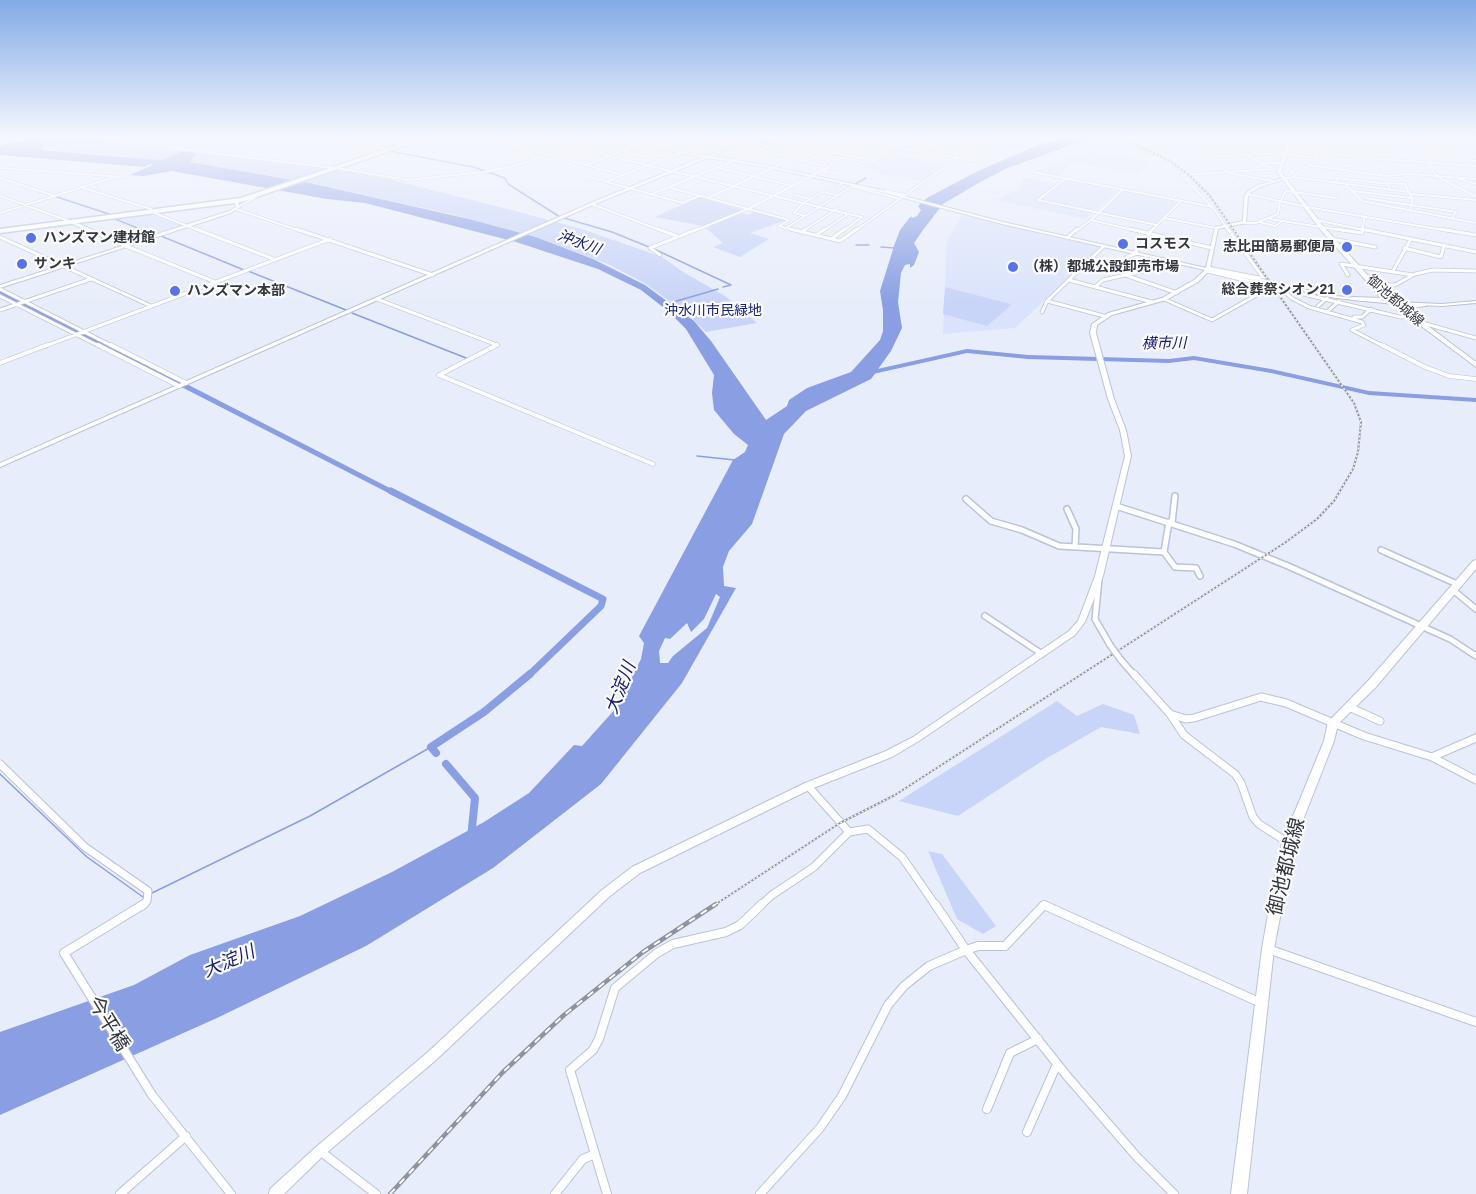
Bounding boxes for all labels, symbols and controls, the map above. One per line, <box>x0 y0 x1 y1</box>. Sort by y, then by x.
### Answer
water label: 沖水川 <box>555 227 603 259</box>
place label: ハンズマン建材館 <box>43 230 155 246</box>
marker: ハンズマン建材館 <box>24 231 38 245</box>
place label: コスモス <box>1135 236 1191 252</box>
marker: コスモス <box>1116 237 1130 251</box>
place label: 志比田簡易郵便局 <box>1223 239 1335 255</box>
marker: 志比田簡易郵便局 <box>1340 240 1354 254</box>
place label: サンキ <box>34 256 76 272</box>
marker: サンキ <box>15 257 29 271</box>
place label: （株）都城公設卸売市場 <box>1025 259 1179 275</box>
marker: （株）都城公設卸売市場 <box>1006 260 1020 274</box>
street label: 御池都城線 <box>1363 272 1427 330</box>
place label: 総合葬祭シオン21 <box>1221 282 1335 298</box>
place label: ハンズマン本部 <box>187 283 285 299</box>
marker: 総合葬祭シオン21 <box>1340 283 1354 297</box>
marker: ハンズマン本部 <box>168 284 182 298</box>
park label: 沖水川市民緑地 <box>664 303 762 319</box>
water label: 横市川 <box>1141 335 1187 353</box>
water label: 大淀川 <box>601 659 641 717</box>
street label: 御池都城線 <box>1263 816 1311 918</box>
water label: 大淀川 <box>200 942 258 982</box>
street label: 今平橋 <box>82 992 134 1056</box>

